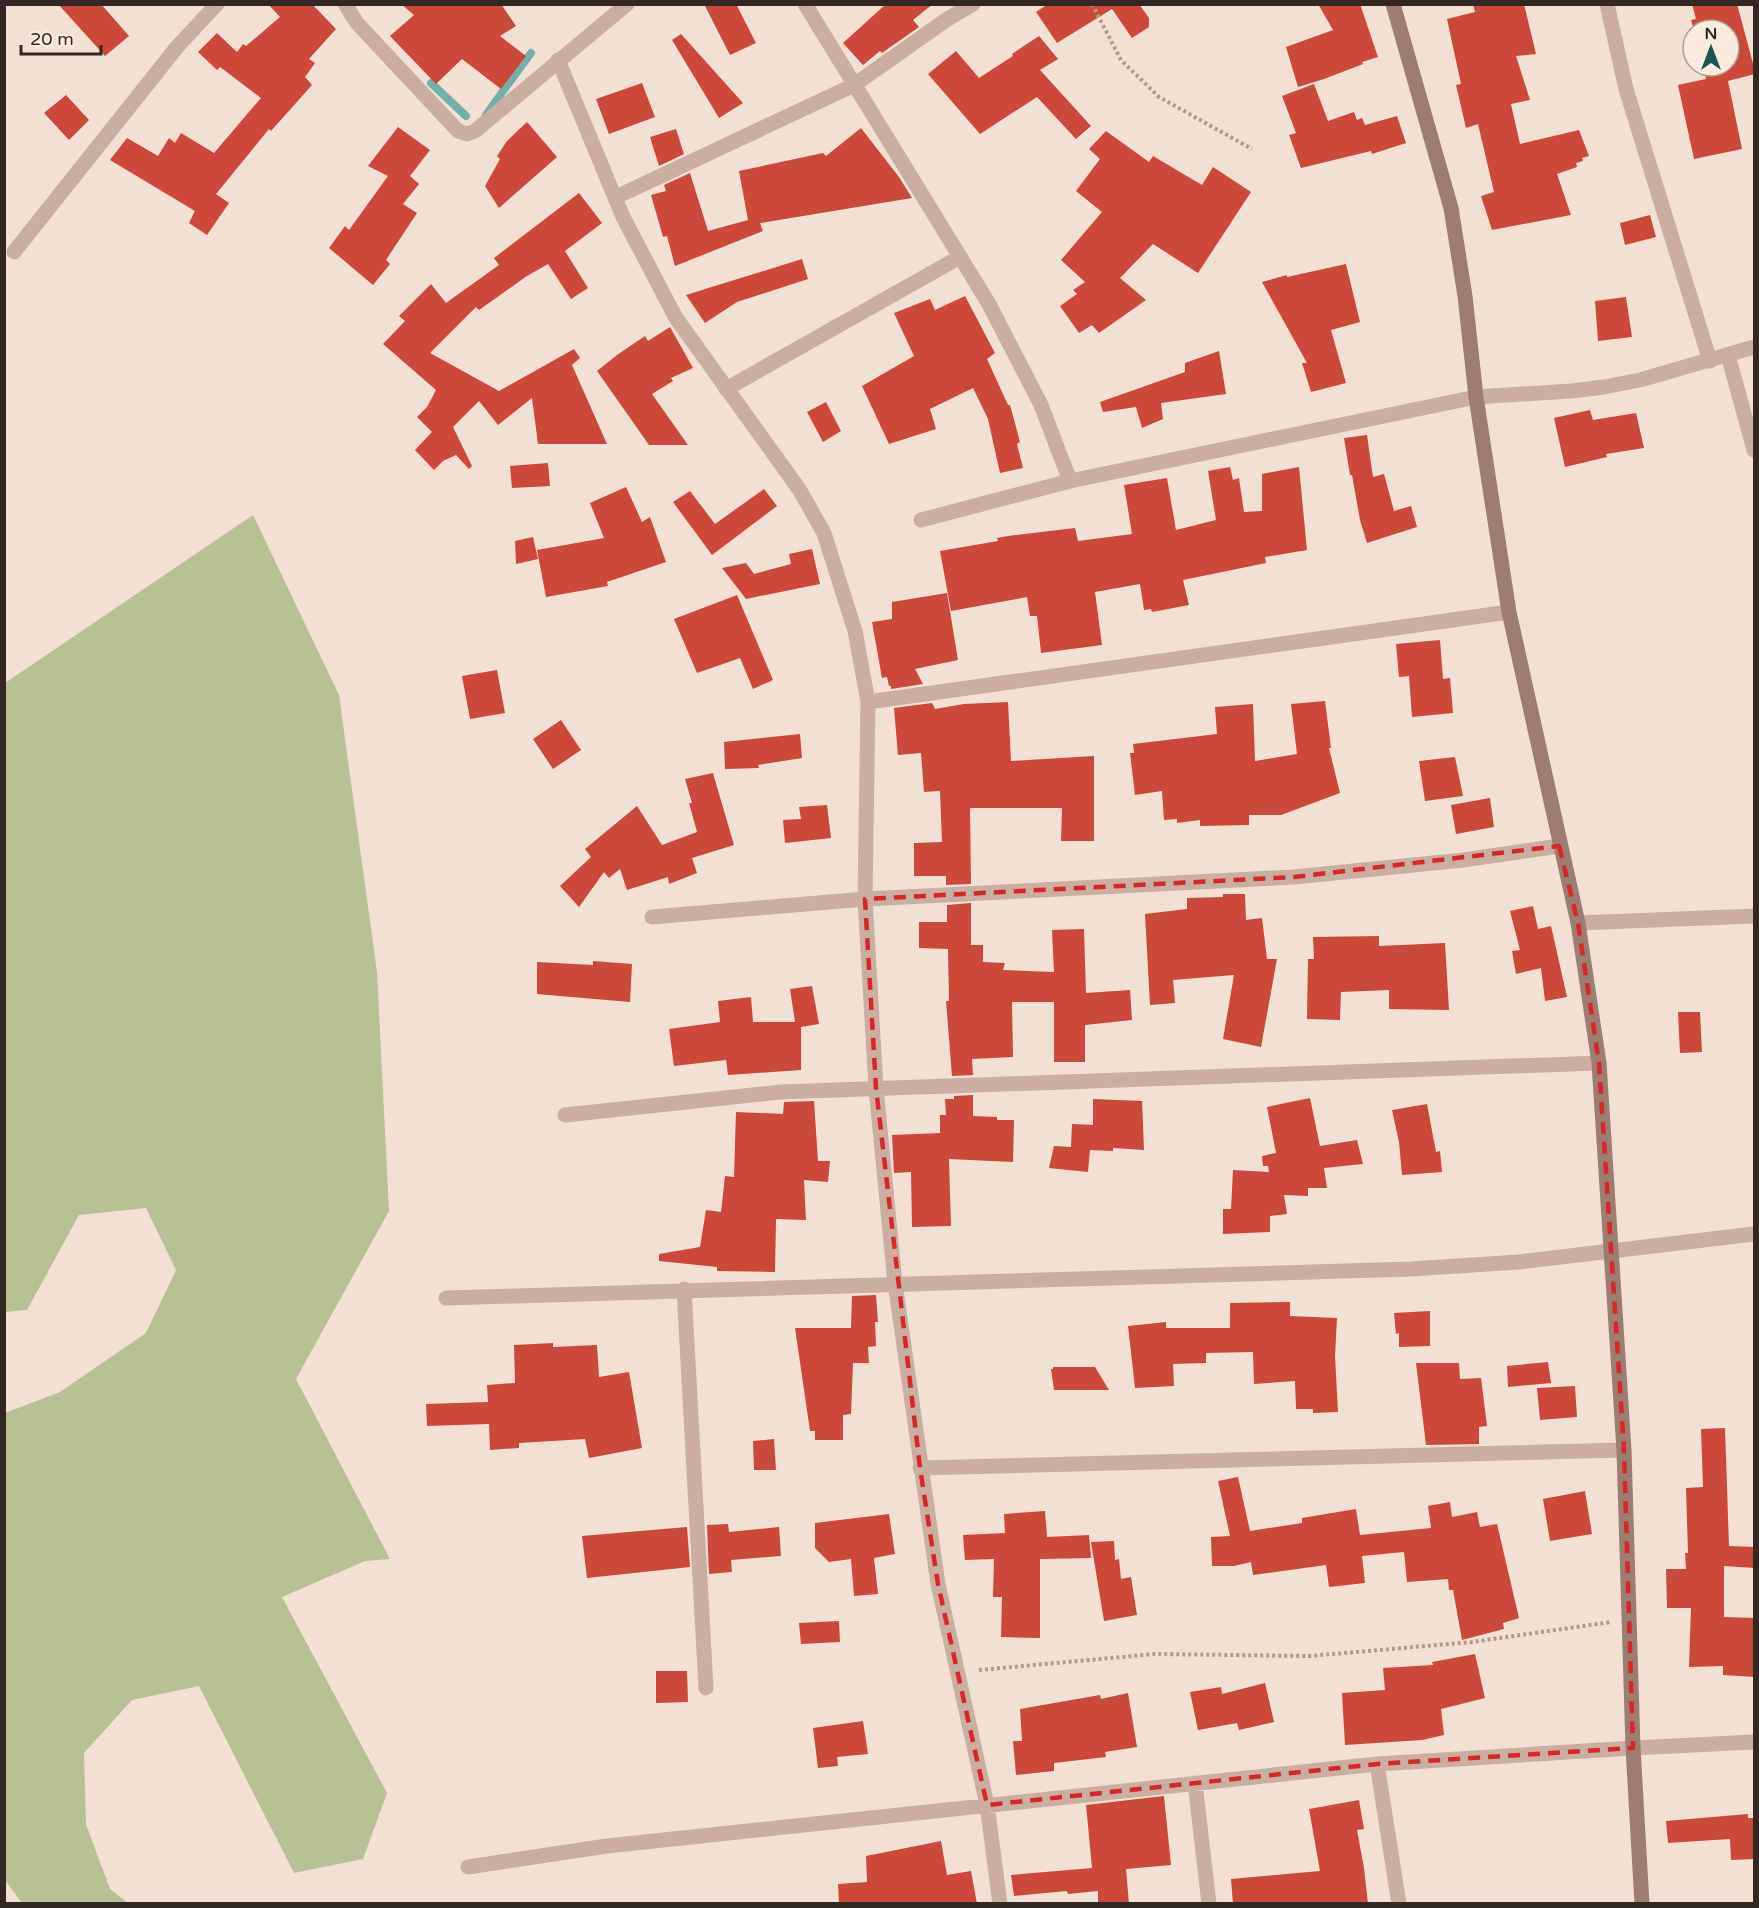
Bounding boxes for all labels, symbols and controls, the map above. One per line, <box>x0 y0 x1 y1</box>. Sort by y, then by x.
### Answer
scale bar <box>21 18 100 56</box>
north arrow <box>1681 18 1741 78</box>
text: N <box>1705 24 1717 44</box>
text: 20 m <box>30 28 74 50</box>

